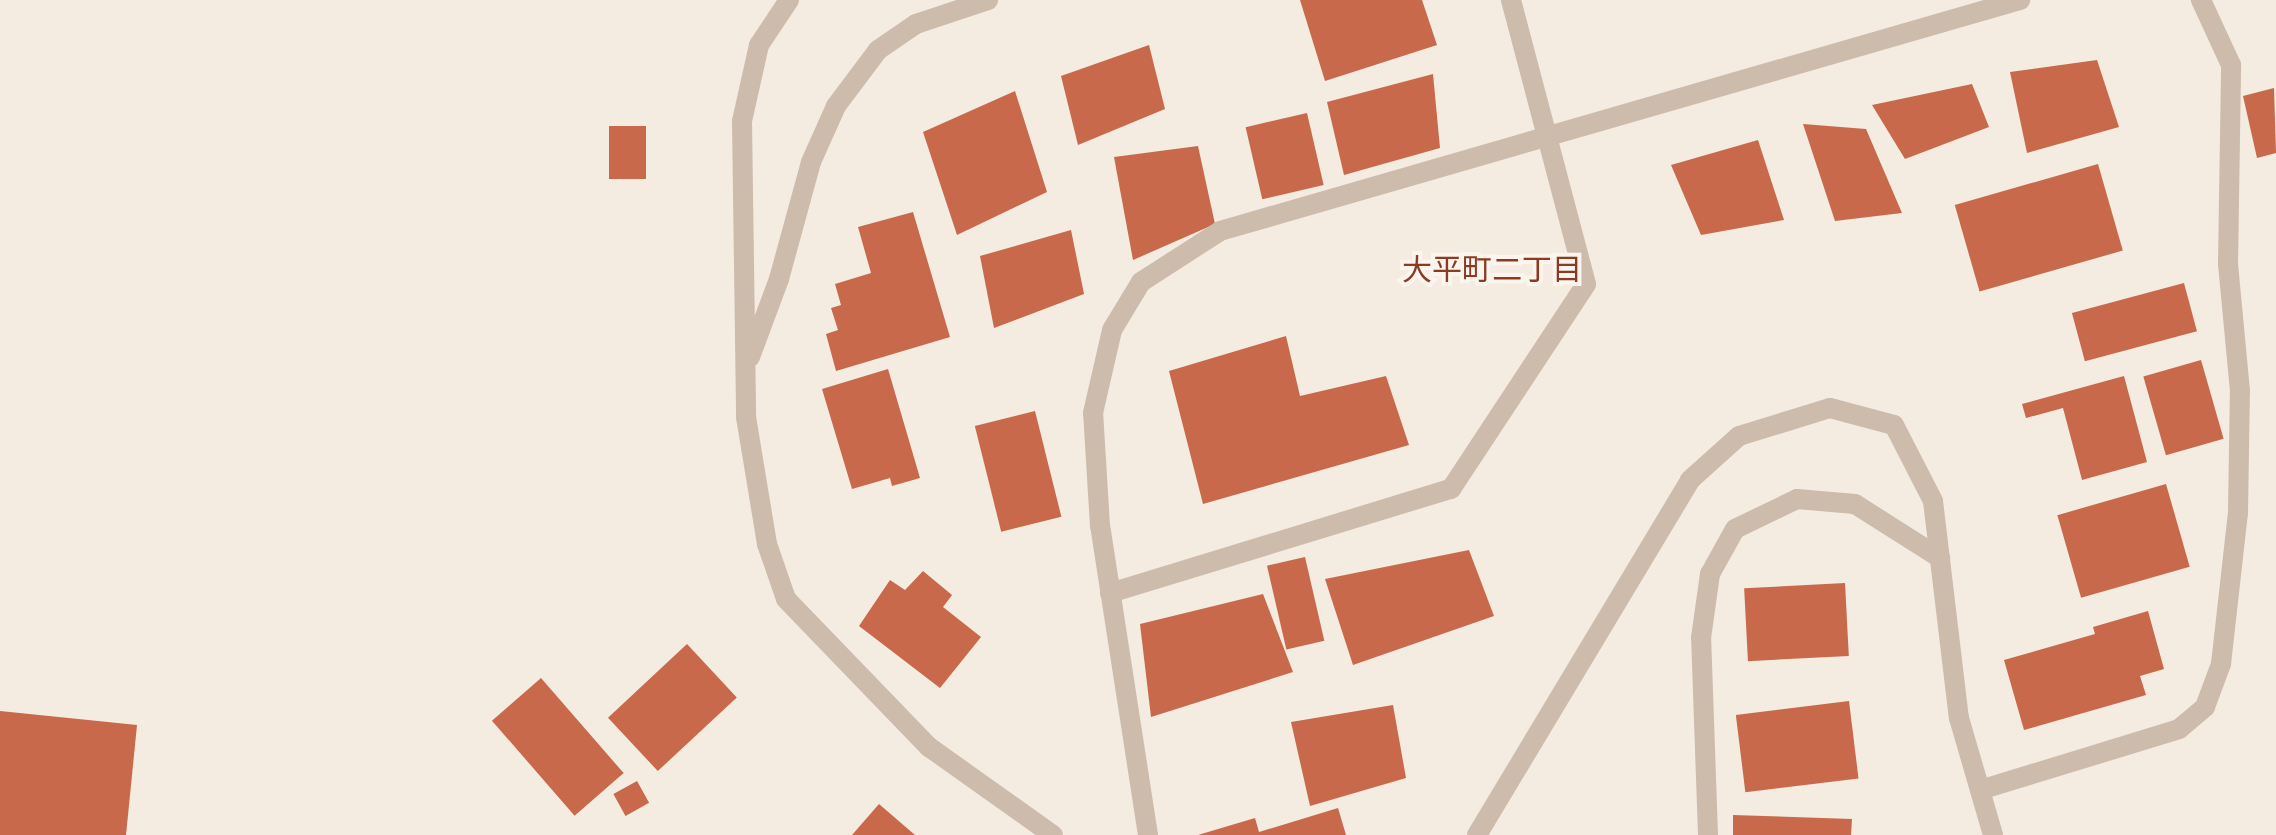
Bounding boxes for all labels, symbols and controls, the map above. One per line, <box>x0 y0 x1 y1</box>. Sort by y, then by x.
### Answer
district label: 大平町二丁目 <box>1402 252 1582 288</box>

